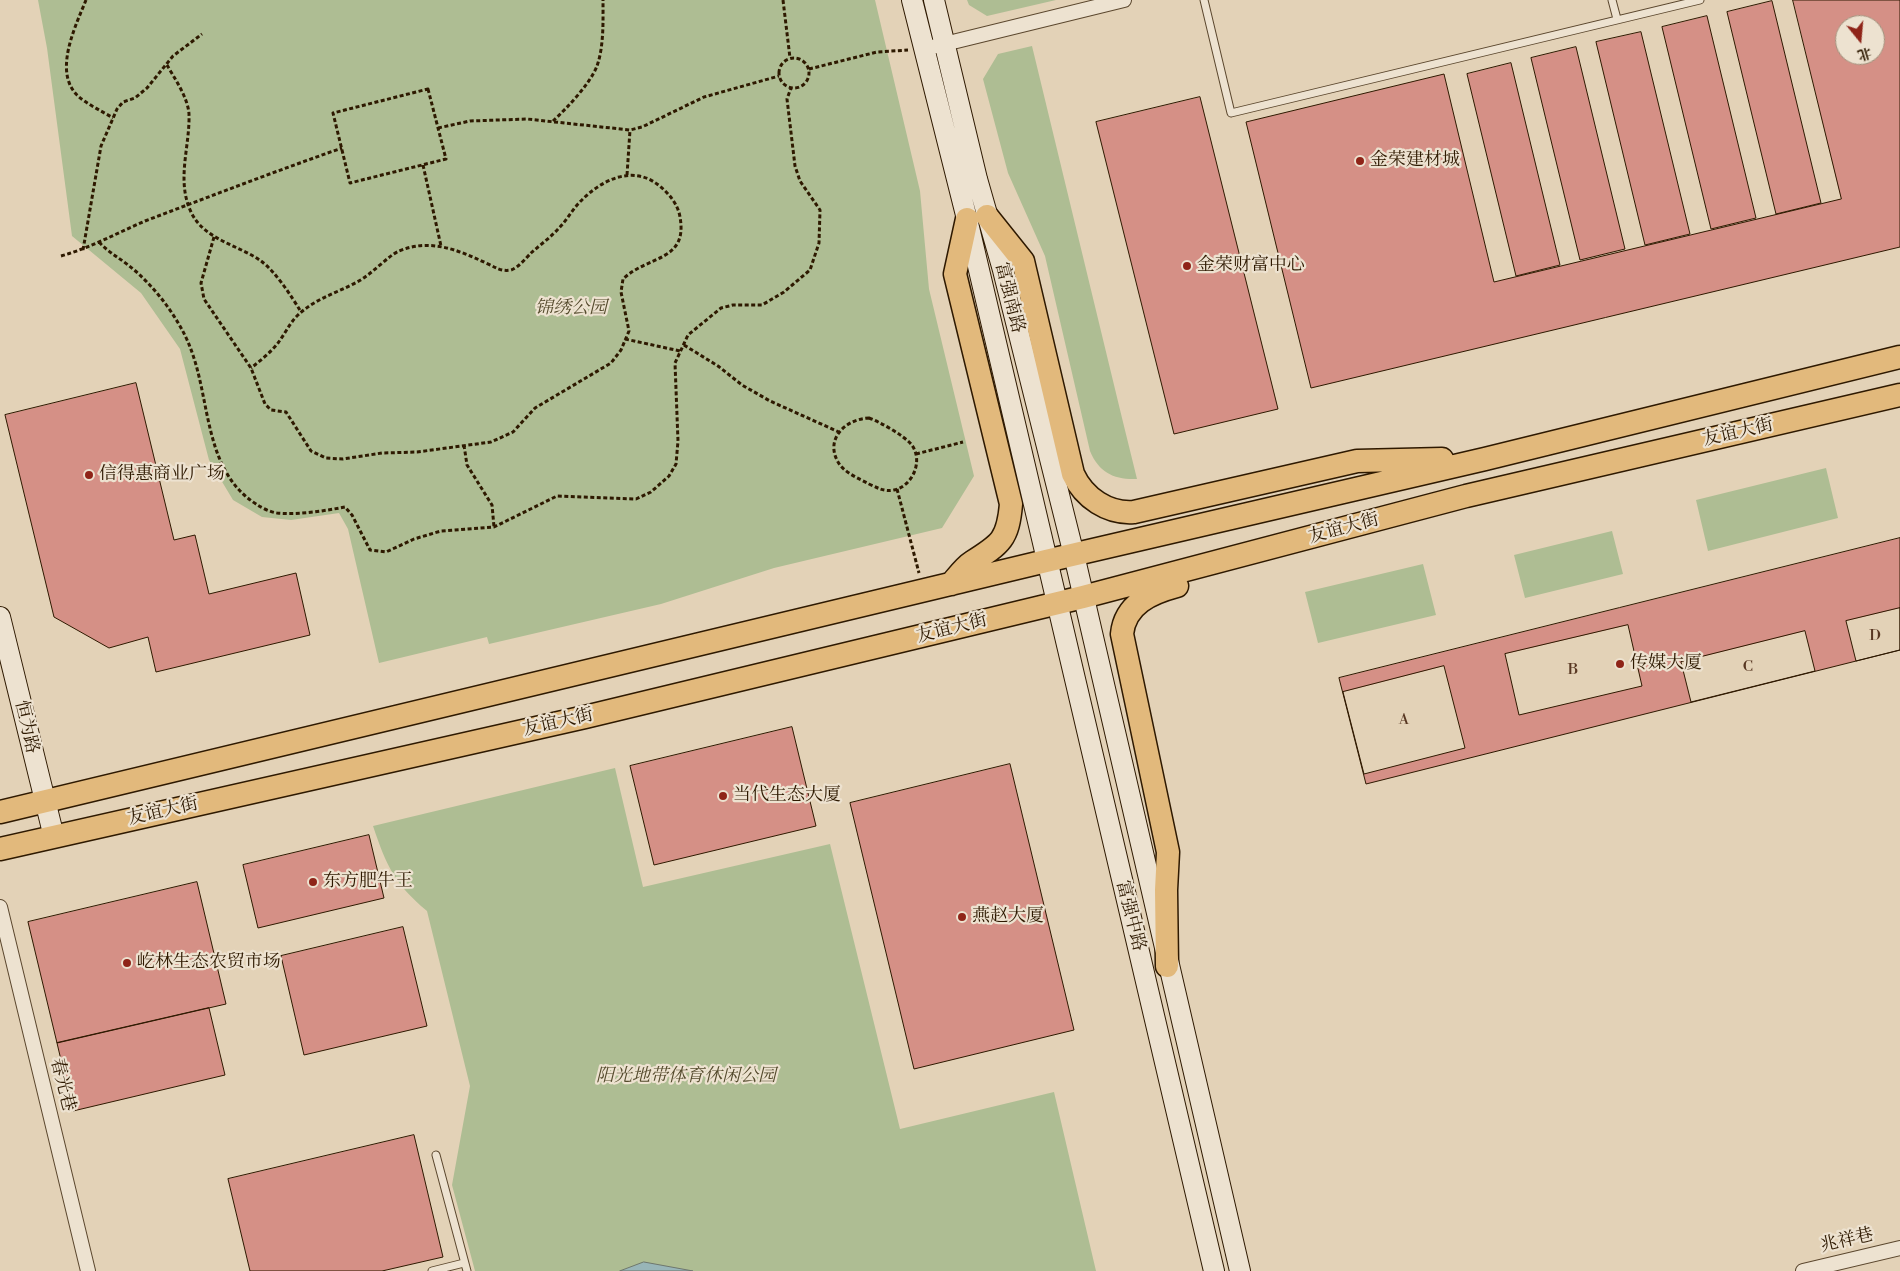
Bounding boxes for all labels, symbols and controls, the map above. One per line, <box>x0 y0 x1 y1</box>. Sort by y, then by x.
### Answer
north arrow <box>1835 15 1885 65</box>
text: 北 <box>1855 43 1873 64</box>
place label: 金荣建材城 <box>1370 150 1460 172</box>
marker: 金荣建材城 <box>1354 155 1366 167</box>
place label: 金荣财富中心 <box>1197 255 1305 277</box>
street label: 富强南路 <box>990 260 1028 336</box>
marker: 金荣财富中心 <box>1181 260 1193 272</box>
park label: 锦绣公园 <box>535 298 607 320</box>
street label: 友谊大街 <box>1700 414 1776 452</box>
place label: 信得惠商业广场 <box>99 464 225 486</box>
marker: 信得惠商业广场 <box>83 469 95 481</box>
street label: 友谊大街 <box>1306 509 1382 549</box>
street label: 友谊大街 <box>914 610 990 648</box>
house number: D <box>1869 627 1881 645</box>
place label: 传媒大厦 <box>1630 653 1702 675</box>
marker: 传媒大厦 <box>1614 658 1626 670</box>
house number: C <box>1743 658 1753 676</box>
house number: B <box>1568 661 1578 679</box>
street label: 恒为路 <box>9 698 43 756</box>
street label: 友谊大街 <box>520 704 596 742</box>
house number: A <box>1399 711 1409 729</box>
place label: 当代生态大厦 <box>733 785 841 807</box>
marker: 当代生态大厦 <box>717 790 729 802</box>
street label: 友谊大街 <box>125 793 201 831</box>
place label: 东方肥牛王 <box>323 871 413 893</box>
marker: 东方肥牛王 <box>307 876 319 888</box>
street label: 富强中路 <box>1111 878 1149 954</box>
place label: 燕赵大厦 <box>972 906 1044 928</box>
marker: 燕赵大厦 <box>956 911 968 923</box>
place label: 屹林生态农贸市场 <box>137 952 281 974</box>
marker: 屹林生态农贸市场 <box>121 957 133 969</box>
street label: 春光巷 <box>45 1056 79 1114</box>
park label: 阳光地带体育休闲公园 <box>596 1066 776 1088</box>
street label: 兆祥巷 <box>1818 1224 1876 1258</box>

